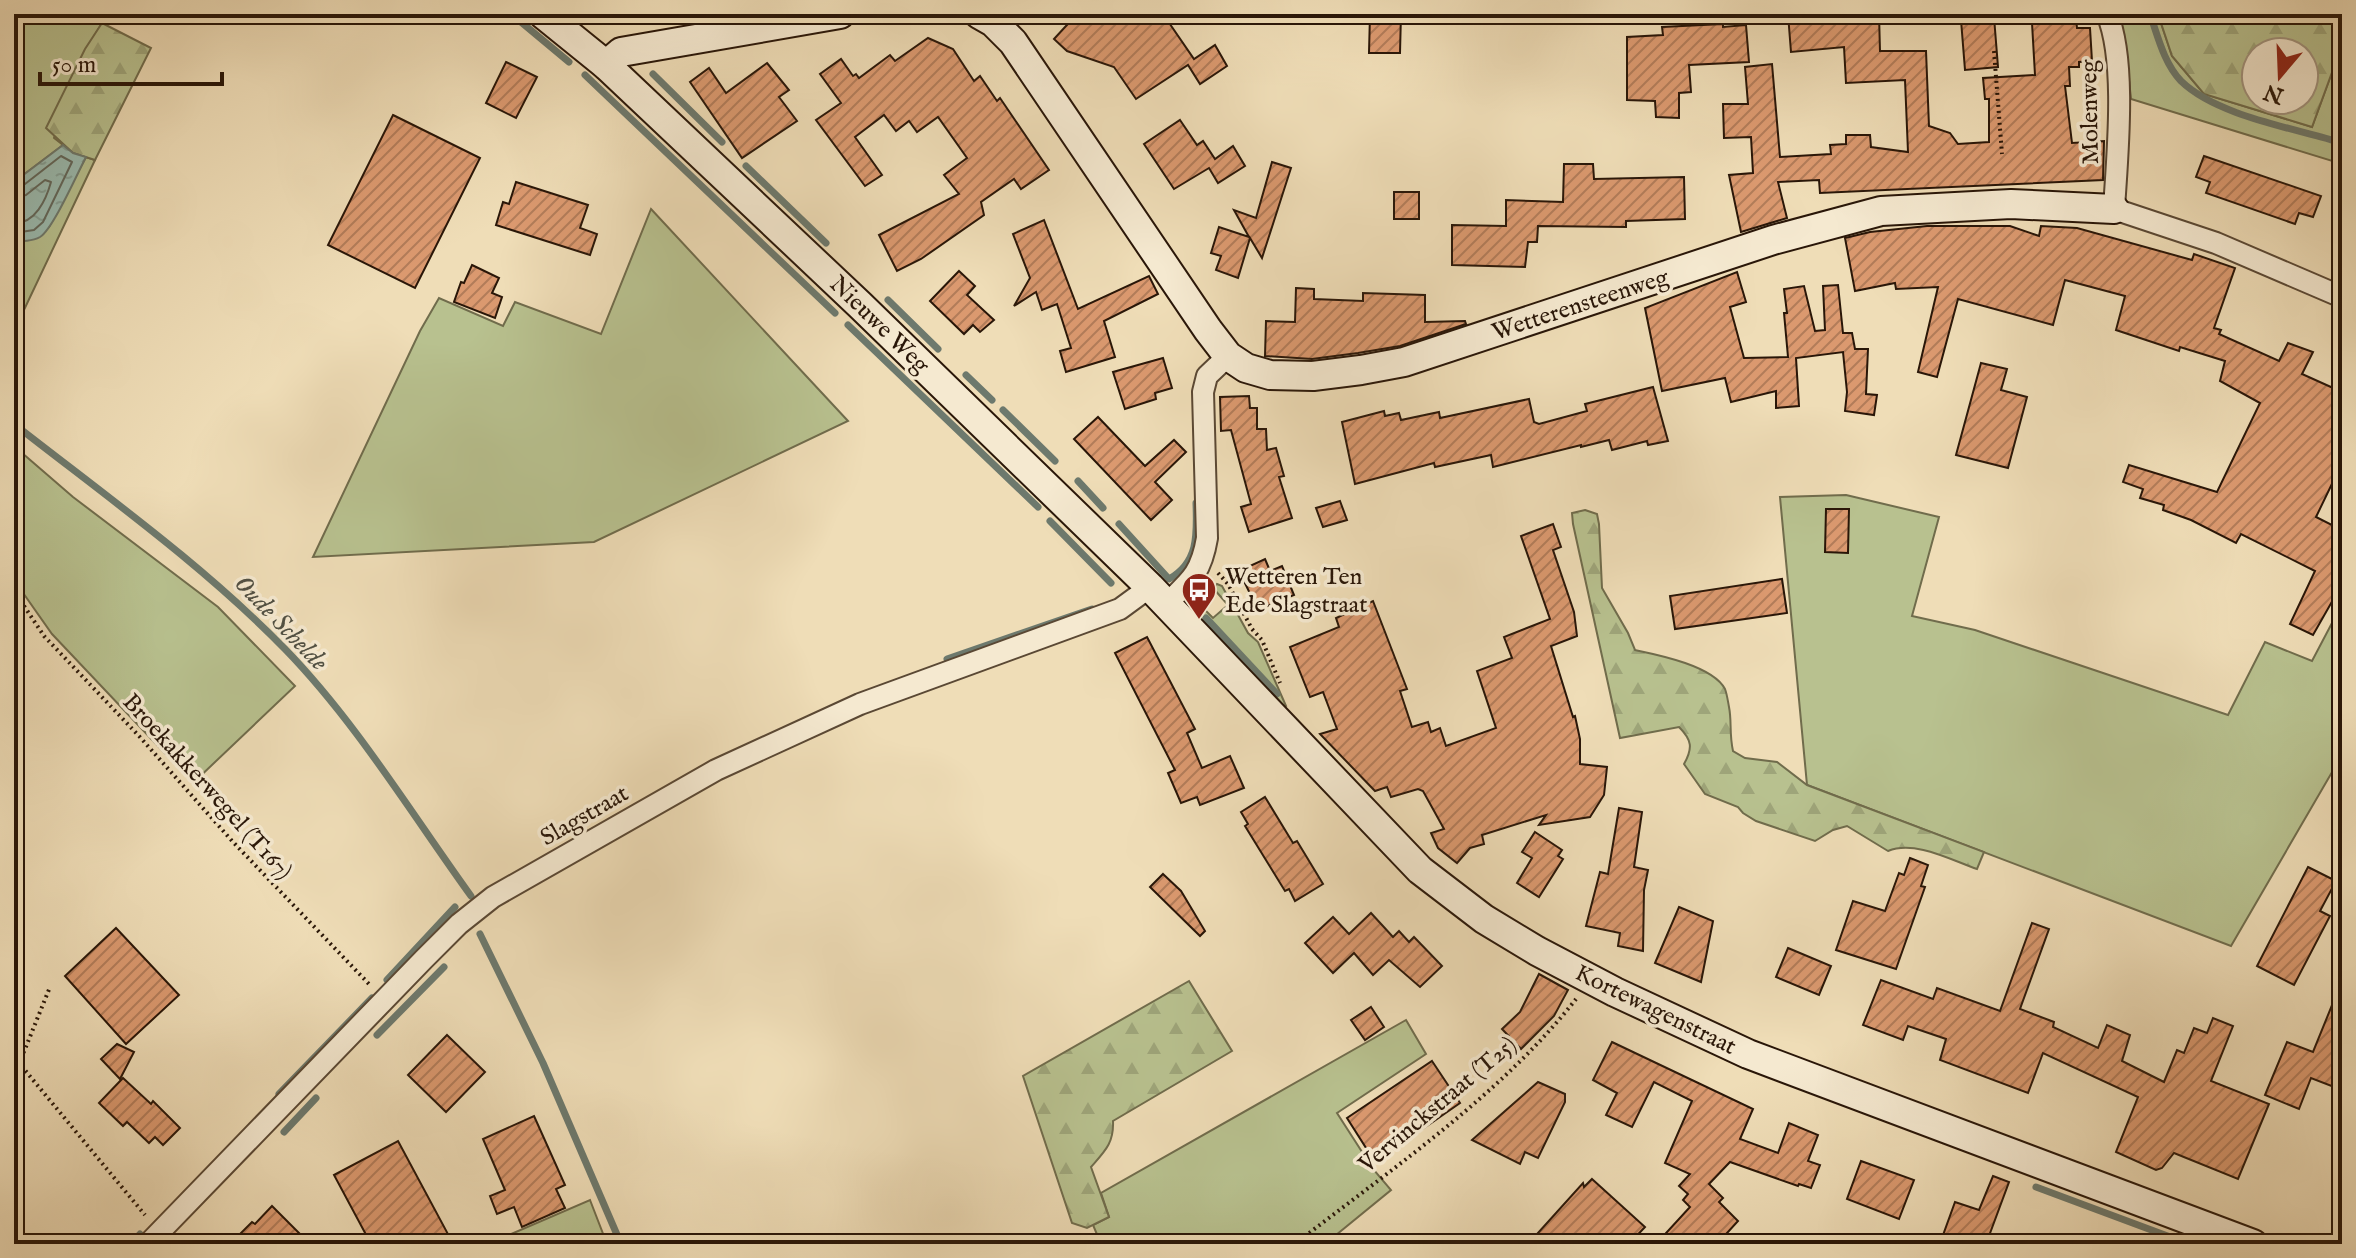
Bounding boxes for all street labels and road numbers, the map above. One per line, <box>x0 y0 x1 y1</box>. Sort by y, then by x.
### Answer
street label: Molenweg <box>2074 58 2107 165</box>
street label: Wetterensteenweg <box>1488 262 1674 349</box>
street label: Nieuwe Weg <box>822 269 936 381</box>
street label: Broekakkerwegel (T167) <box>115 687 299 887</box>
street label: Slagstraat <box>535 779 634 854</box>
street label: Kortewagenstraat <box>1570 958 1741 1063</box>
street label: Vervinckstraat (T25) <box>1352 1030 1523 1181</box>

